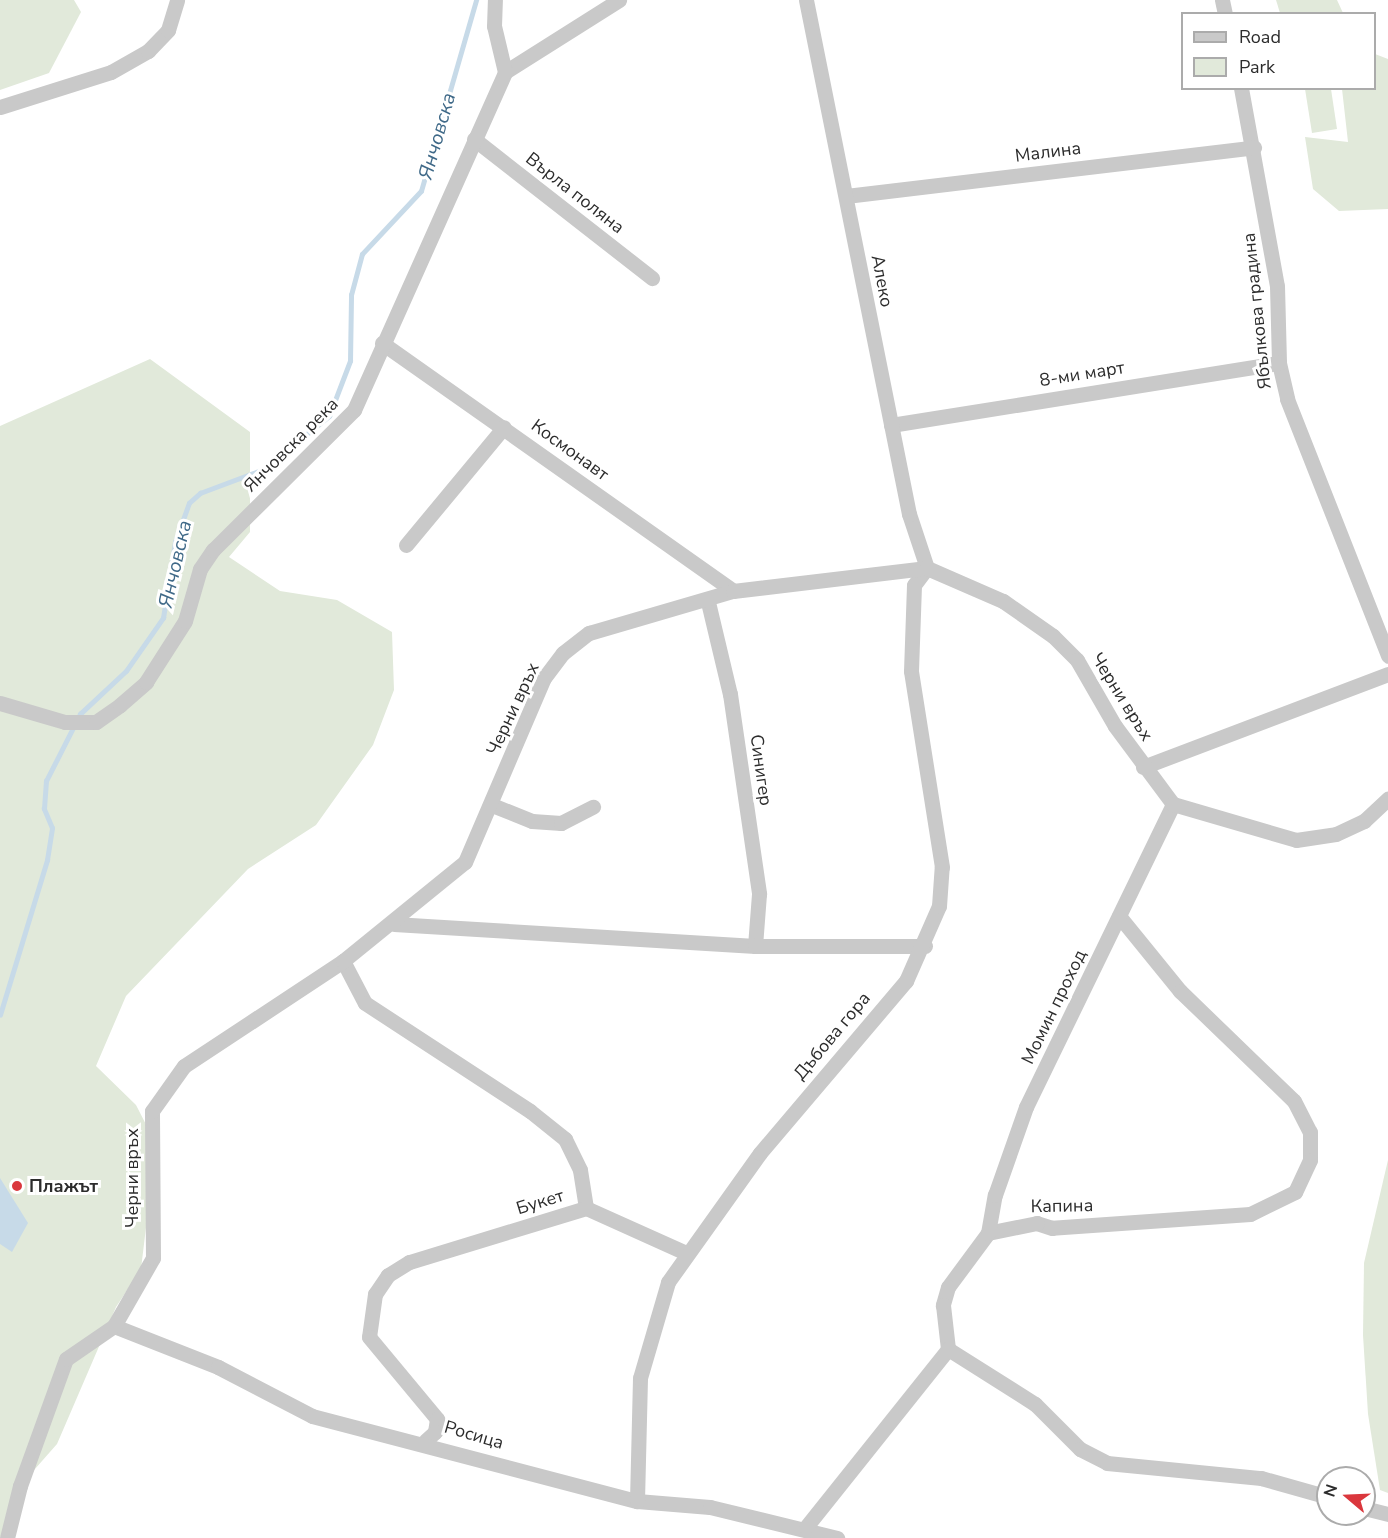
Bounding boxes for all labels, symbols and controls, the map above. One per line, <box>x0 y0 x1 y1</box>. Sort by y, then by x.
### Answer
legend <box>1181 12 1376 90</box>
text: Road <box>1239 25 1281 49</box>
text: Park <box>1239 55 1275 79</box>
water label: Янчовска <box>413 90 461 182</box>
street label: Малина <box>1014 137 1082 167</box>
street label: Върла поляна <box>521 148 629 238</box>
street label: Ябълкова градина <box>1238 232 1276 390</box>
street label: Алеко <box>866 253 898 309</box>
street label: 8-ми март <box>1038 357 1126 391</box>
street label: Янчовска река <box>239 393 343 497</box>
street label: Космонавт <box>527 415 613 485</box>
water label: Янчовска <box>153 518 197 610</box>
street label: Черни връх <box>1086 649 1158 745</box>
street label: Черни връх <box>482 659 544 759</box>
street label: Синигер <box>745 733 777 807</box>
street label: Момин проход <box>1017 946 1091 1068</box>
street label: Дъбова гора <box>789 988 875 1084</box>
street label: Черни връх <box>121 1128 143 1228</box>
place label: Плажът <box>29 1175 98 1197</box>
marker: Плажът <box>10 1179 24 1193</box>
street label: Букет <box>514 1185 566 1219</box>
street label: Капина <box>1031 1195 1093 1217</box>
street label: Росица <box>442 1416 506 1454</box>
north arrow <box>1316 1466 1376 1526</box>
text: N <box>1319 1482 1343 1500</box>

